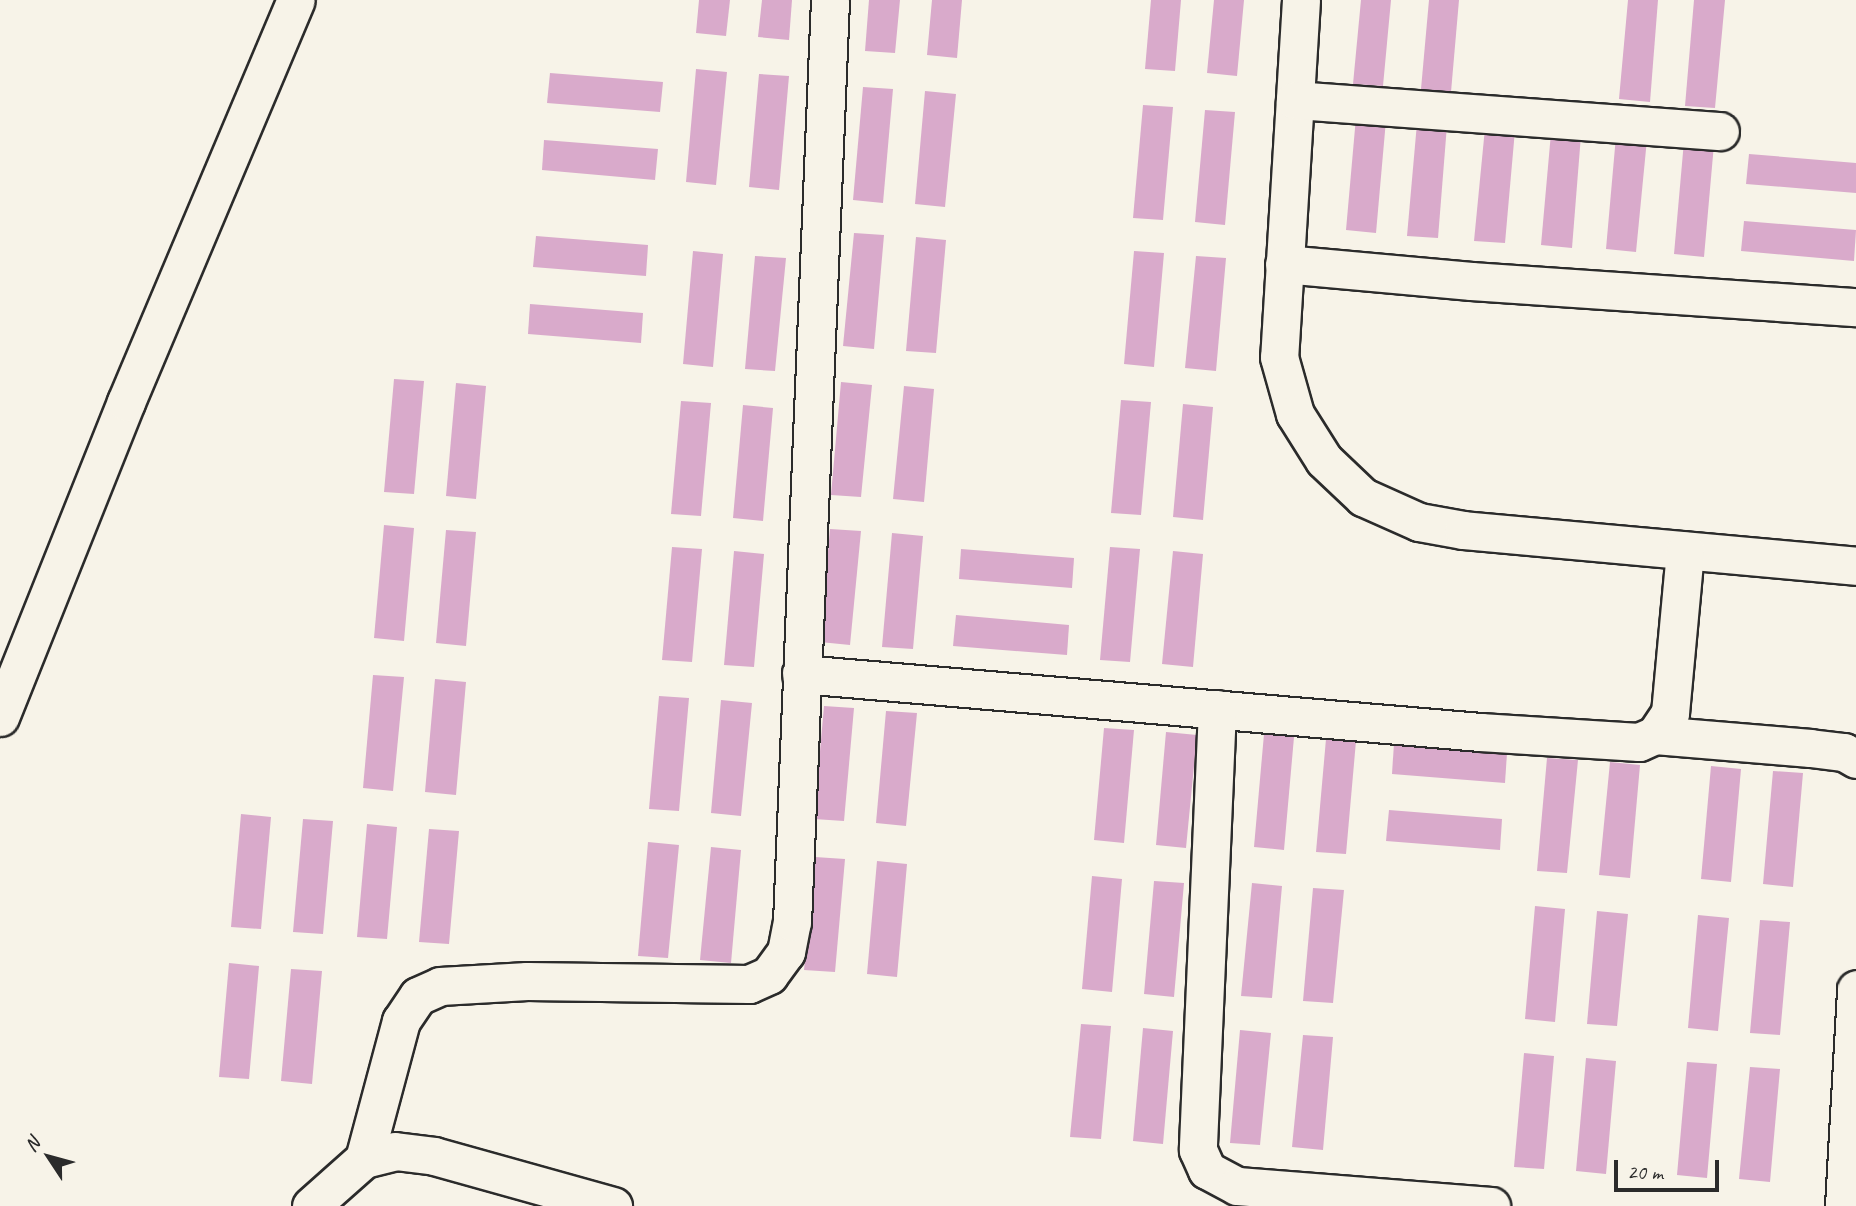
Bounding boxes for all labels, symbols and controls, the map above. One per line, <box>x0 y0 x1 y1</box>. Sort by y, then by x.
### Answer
north arrow <box>14 1122 84 1192</box>
text: N <box>19 1133 45 1156</box>
scale bar <box>1618 1146 1723 1190</box>
text: 20 m <box>1627 1159 1663 1185</box>

